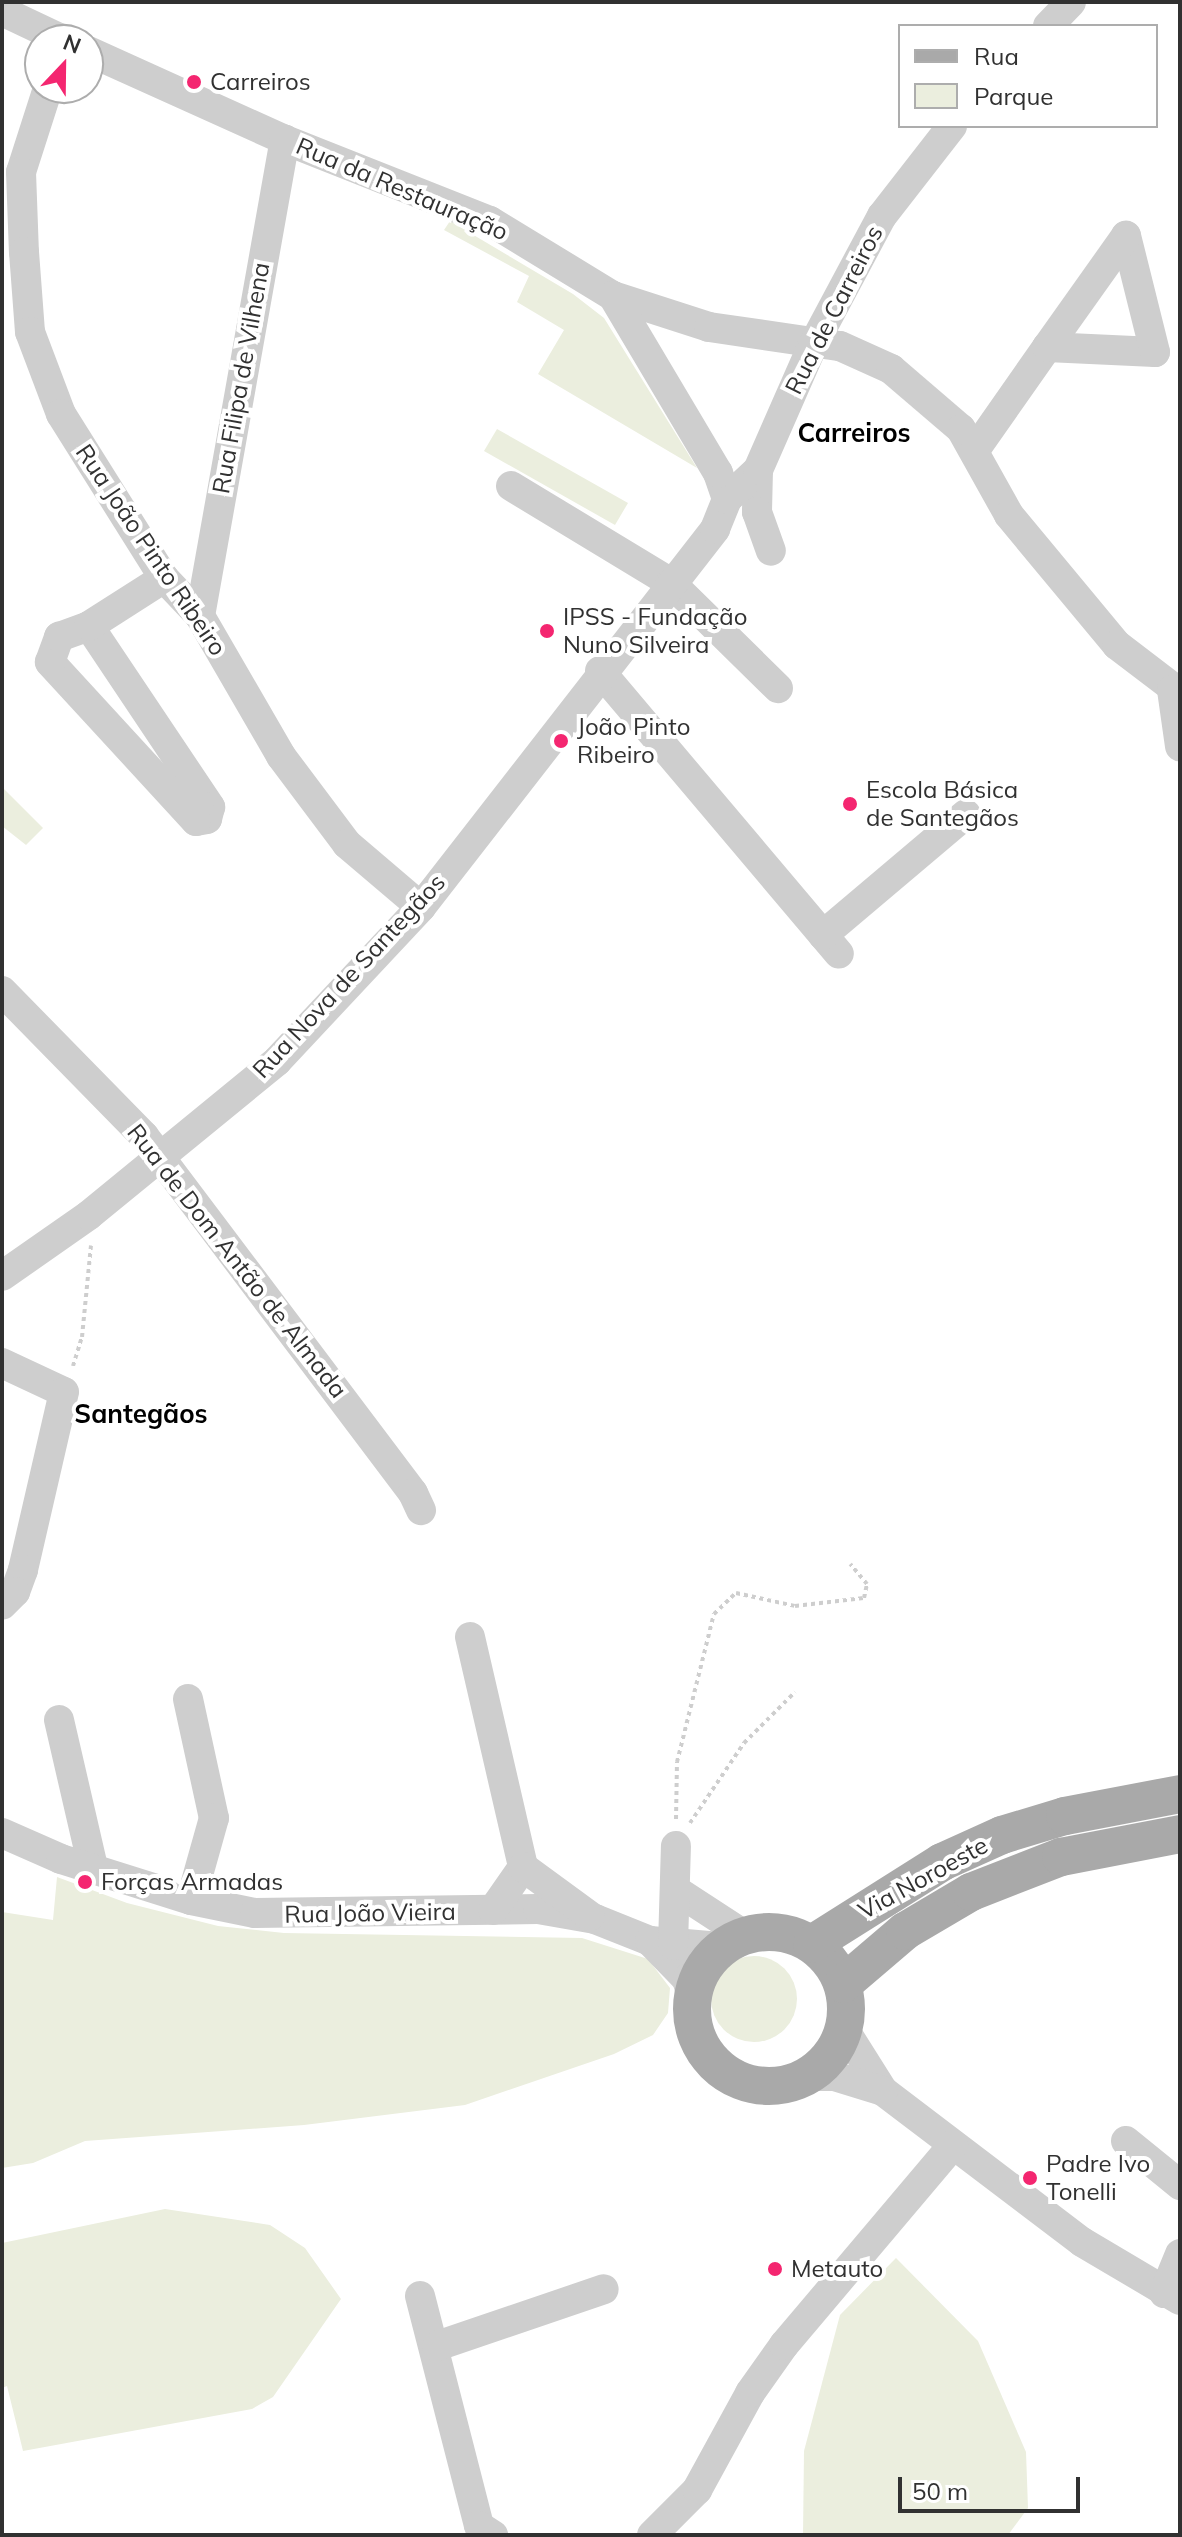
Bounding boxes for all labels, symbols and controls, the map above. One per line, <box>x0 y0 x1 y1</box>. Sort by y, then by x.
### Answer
north arrow <box>24 24 104 104</box>
legend <box>898 24 1158 128</box>
text: N <box>59 28 85 60</box>
text: Rua <box>974 41 1019 71</box>
place label: Carreiros <box>210 68 311 96</box>
marker: Carreiros <box>185 73 203 91</box>
text: Parque <box>974 81 1053 111</box>
street label: Rua da Restauração <box>292 131 512 247</box>
street label: Rua de Carreiros <box>779 221 889 399</box>
street label: Rua Filipa de Vilhena <box>206 260 276 496</box>
district label: Carreiros <box>797 417 911 449</box>
street label: Rua João Pinto Ribeiro <box>70 439 232 661</box>
place label: IPSS - Fundação Nuno Silveira <box>563 603 747 659</box>
marker: IPSS - Fundação Nuno Silveira <box>538 622 556 640</box>
place label: João Pinto Ribeiro <box>577 713 690 769</box>
marker: João Pinto Ribeiro <box>552 732 570 750</box>
place label: Escola Básica de Santegãos <box>866 776 1019 832</box>
marker: Escola Básica de Santegãos <box>841 795 859 813</box>
street label: Rua Nova de Santegãos <box>247 868 451 1084</box>
street label: Rua de Dom Antão de Almada <box>121 1118 353 1404</box>
district label: Santegãos <box>74 1398 208 1430</box>
street label: Via Noroeste <box>853 1831 993 1925</box>
place label: Forças Armadas <box>101 1868 283 1896</box>
marker: Forças Armadas <box>76 1873 94 1891</box>
street label: Rua João Vieira <box>284 1897 456 1929</box>
place label: Padre Ivo Tonelli <box>1046 2150 1150 2206</box>
marker: Padre Ivo Tonelli <box>1021 2169 1039 2187</box>
place label: Metauto <box>791 2255 883 2283</box>
marker: Metauto <box>766 2260 784 2278</box>
scale bar <box>902 2461 1084 2511</box>
text: 50 m <box>912 2476 968 2506</box>

